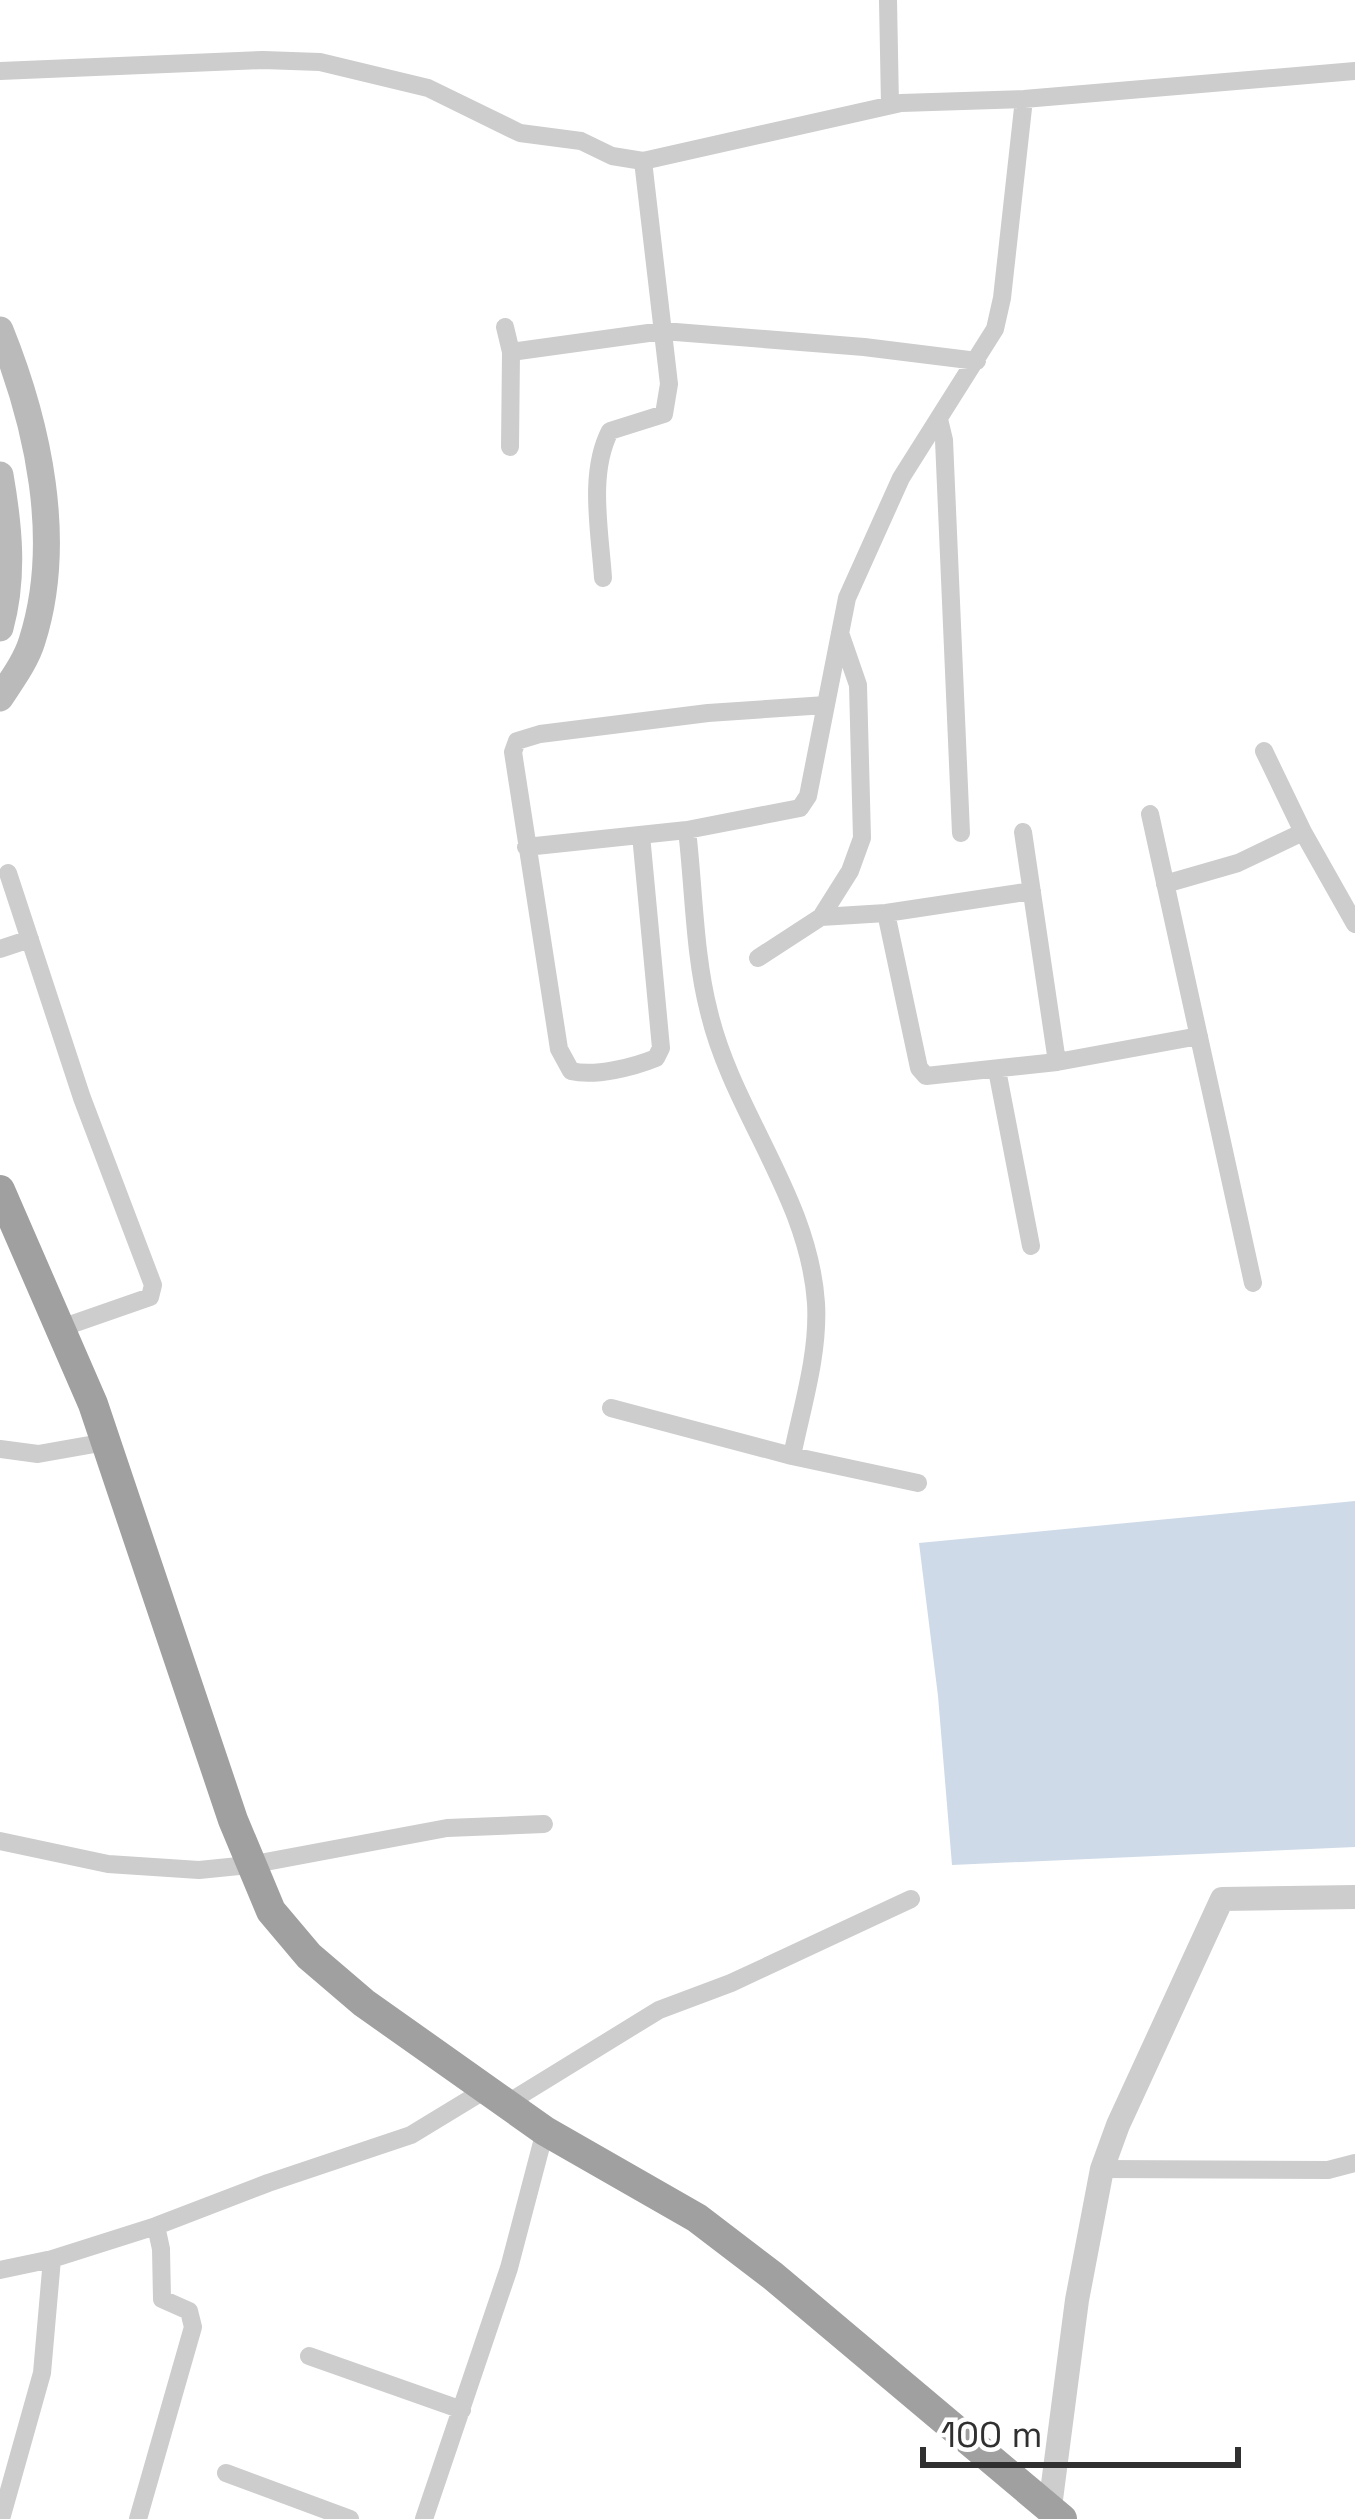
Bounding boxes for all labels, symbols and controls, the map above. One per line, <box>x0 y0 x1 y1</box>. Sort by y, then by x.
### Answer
scale bar <box>923 2393 1238 2467</box>
text: 100 m <box>941 2412 1042 2458</box>

